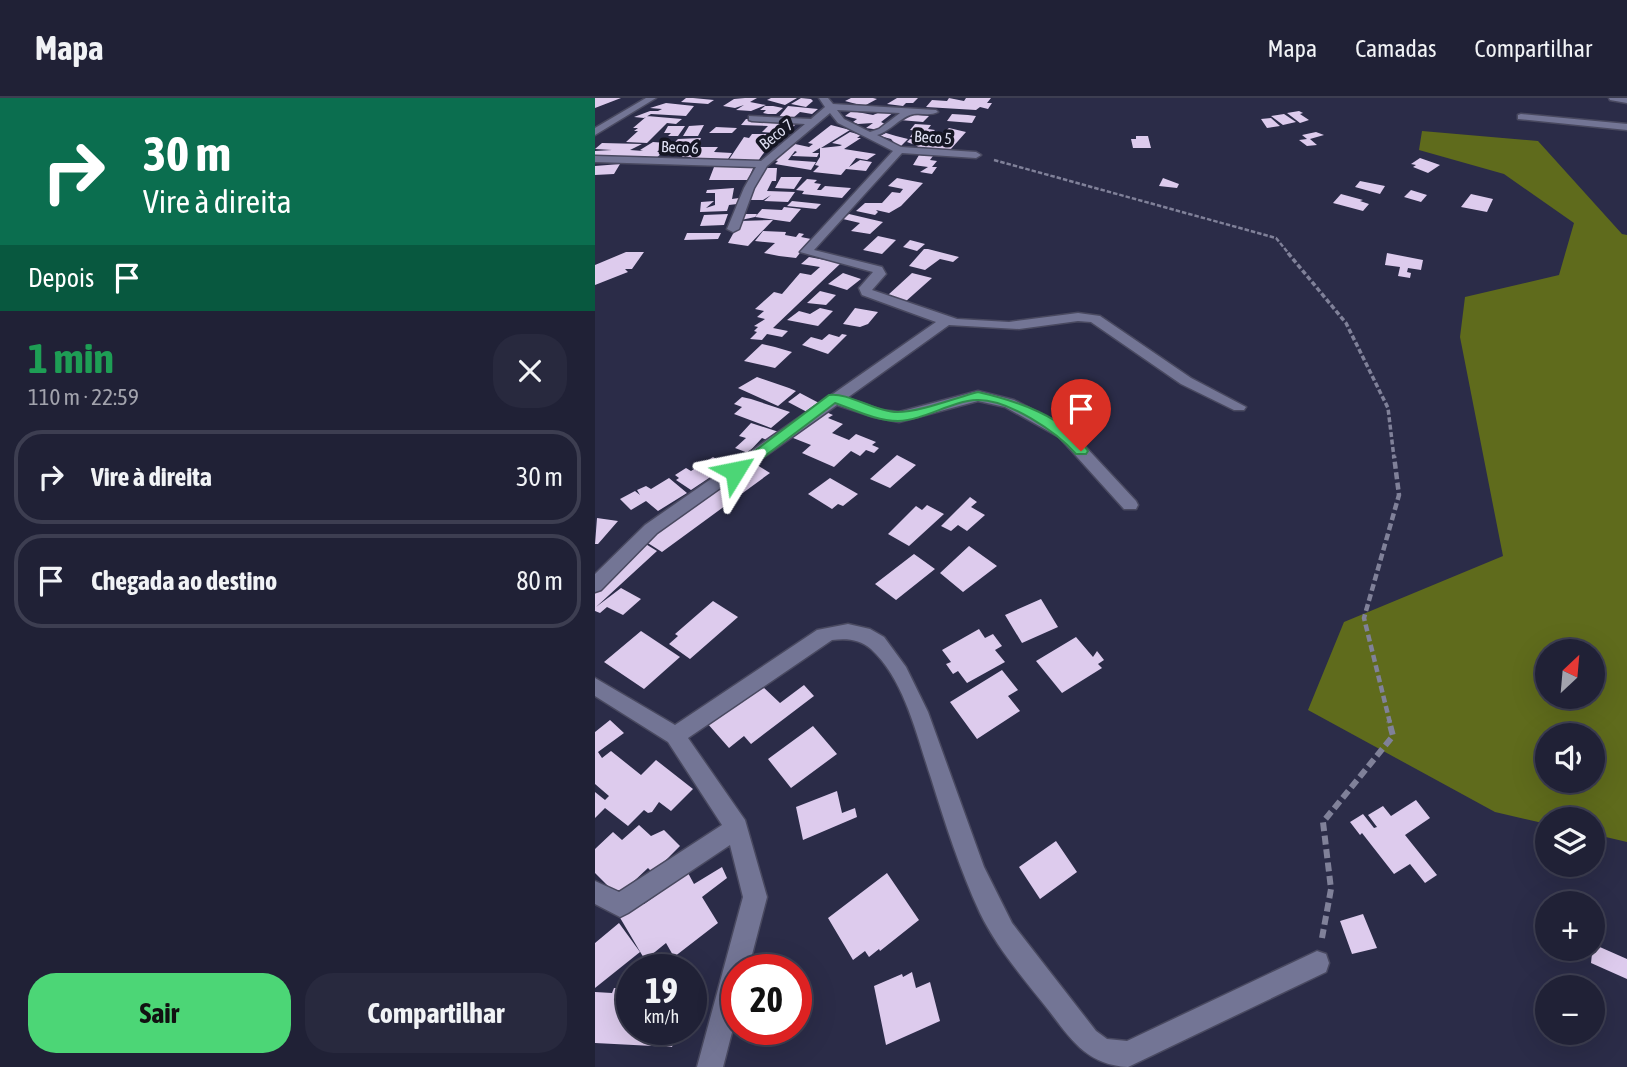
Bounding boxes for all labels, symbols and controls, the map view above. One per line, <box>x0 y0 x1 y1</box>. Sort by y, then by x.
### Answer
text: Mapa <box>35 29 103 67</box>
text: Mapa <box>1267 35 1317 62</box>
text: Camadas <box>1355 35 1437 62</box>
text: Compartilhar <box>1475 35 1592 62</box>
street label: Beco 7 <box>756 115 796 153</box>
text: 30 m <box>143 125 231 181</box>
icon: right <box>28 126 119 217</box>
street label: Beco 5 <box>913 127 953 147</box>
street label: Beco 6 <box>661 137 699 157</box>
text: Vire à direita <box>143 183 292 220</box>
icon: arrive <box>108 259 146 297</box>
text: Depois <box>28 263 94 293</box>
text: 1 min <box>28 334 114 382</box>
button: close <box>493 334 567 408</box>
pin <box>1051 379 1111 451</box>
text: 110 m · 22:59 <box>28 384 139 410</box>
icon: arrive <box>1062 390 1100 428</box>
position arrow <box>698 434 772 508</box>
icon: right <box>32 458 70 496</box>
text: Vire à direita <box>91 462 212 492</box>
text: 30 m <box>516 462 563 492</box>
icon: arrive <box>32 562 70 600</box>
text: Chegada ao destino <box>91 566 277 596</box>
text: 80 m <box>516 566 563 596</box>
north arrow <box>1535 639 1605 709</box>
map controls <box>1535 639 1605 1045</box>
button: sound <box>1535 723 1605 793</box>
button: layers <box>1535 807 1605 877</box>
button: + <box>1535 891 1605 961</box>
speed limit sign: 20 <box>721 954 812 1045</box>
text: 19 <box>645 970 678 1010</box>
button: Sair <box>28 973 291 1053</box>
button: Compartilhar <box>305 973 567 1053</box>
button: − <box>1535 975 1605 1045</box>
text: km/h <box>644 1006 679 1027</box>

